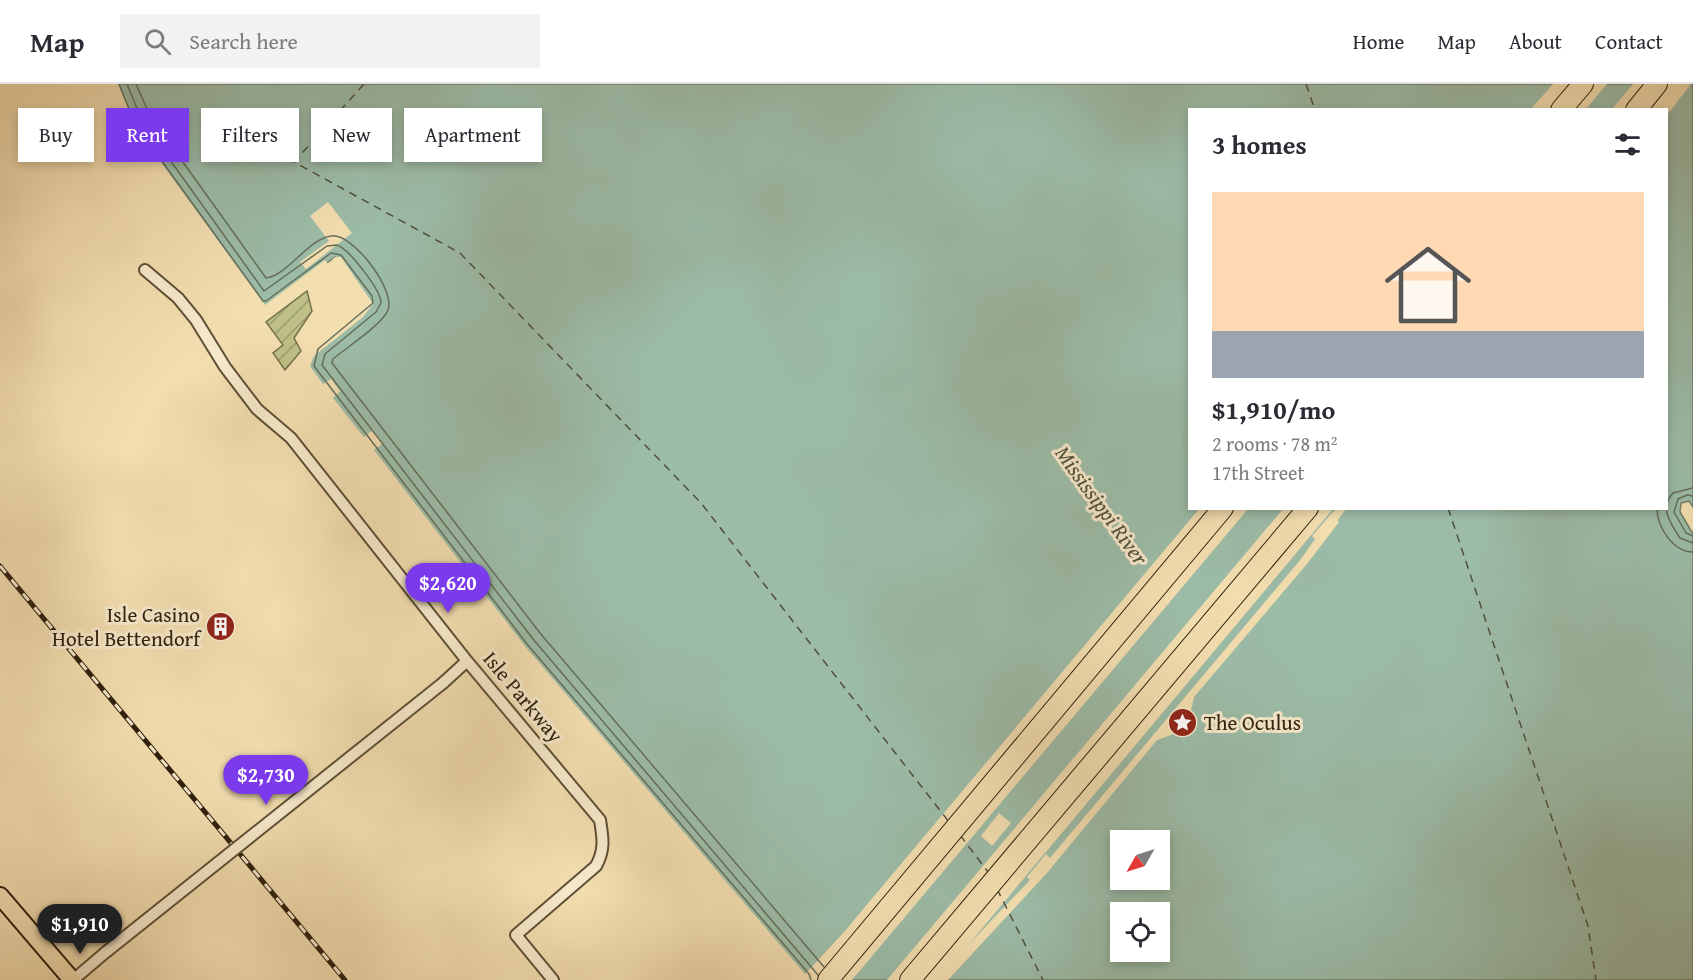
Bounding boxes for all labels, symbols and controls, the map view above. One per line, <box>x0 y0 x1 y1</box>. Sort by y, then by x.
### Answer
search box <box>120 14 540 68</box>
text: Map <box>30 21 84 62</box>
icon: search <box>141 25 174 58</box>
text: Search here <box>189 25 298 57</box>
text: Home <box>1353 26 1404 57</box>
text: Map <box>1437 26 1476 57</box>
text: About <box>1509 26 1562 57</box>
text: Contact <box>1595 26 1663 57</box>
chip: Buy <box>18 108 94 162</box>
chip: Rent <box>106 108 189 162</box>
chip: Filters <box>201 108 299 162</box>
chip: New <box>311 108 392 162</box>
chip: Apartment <box>404 108 542 162</box>
text: 3 homes <box>1212 125 1307 164</box>
icon: filters <box>1611 128 1644 161</box>
icon: home <box>1374 231 1482 339</box>
text: $1,910/mo <box>1212 390 1335 429</box>
text: 2 rooms · 78 m² <box>1212 429 1338 458</box>
water label: Mississippi River <box>1048 439 1157 572</box>
text: 17th Street <box>1212 458 1305 487</box>
pin: $2,620 <box>399 563 497 614</box>
text: $2,620 <box>419 568 477 597</box>
place label: Isle Casino Hotel Bettendorf <box>52 599 202 654</box>
building icon: Isle Casino Hotel Bettendorf <box>205 611 237 643</box>
street label: Isle Parkway <box>476 644 571 749</box>
place icon: The Oculus <box>1167 707 1199 739</box>
place label: The Oculus <box>1204 707 1301 738</box>
pin: $2,730 <box>217 755 315 806</box>
text: $2,730 <box>237 760 295 789</box>
north arrow <box>1110 830 1170 890</box>
map controls <box>1110 830 1170 962</box>
button: locate <box>1110 902 1170 962</box>
pin: $1,910 <box>31 904 129 955</box>
text: $1,910 <box>51 909 109 938</box>

